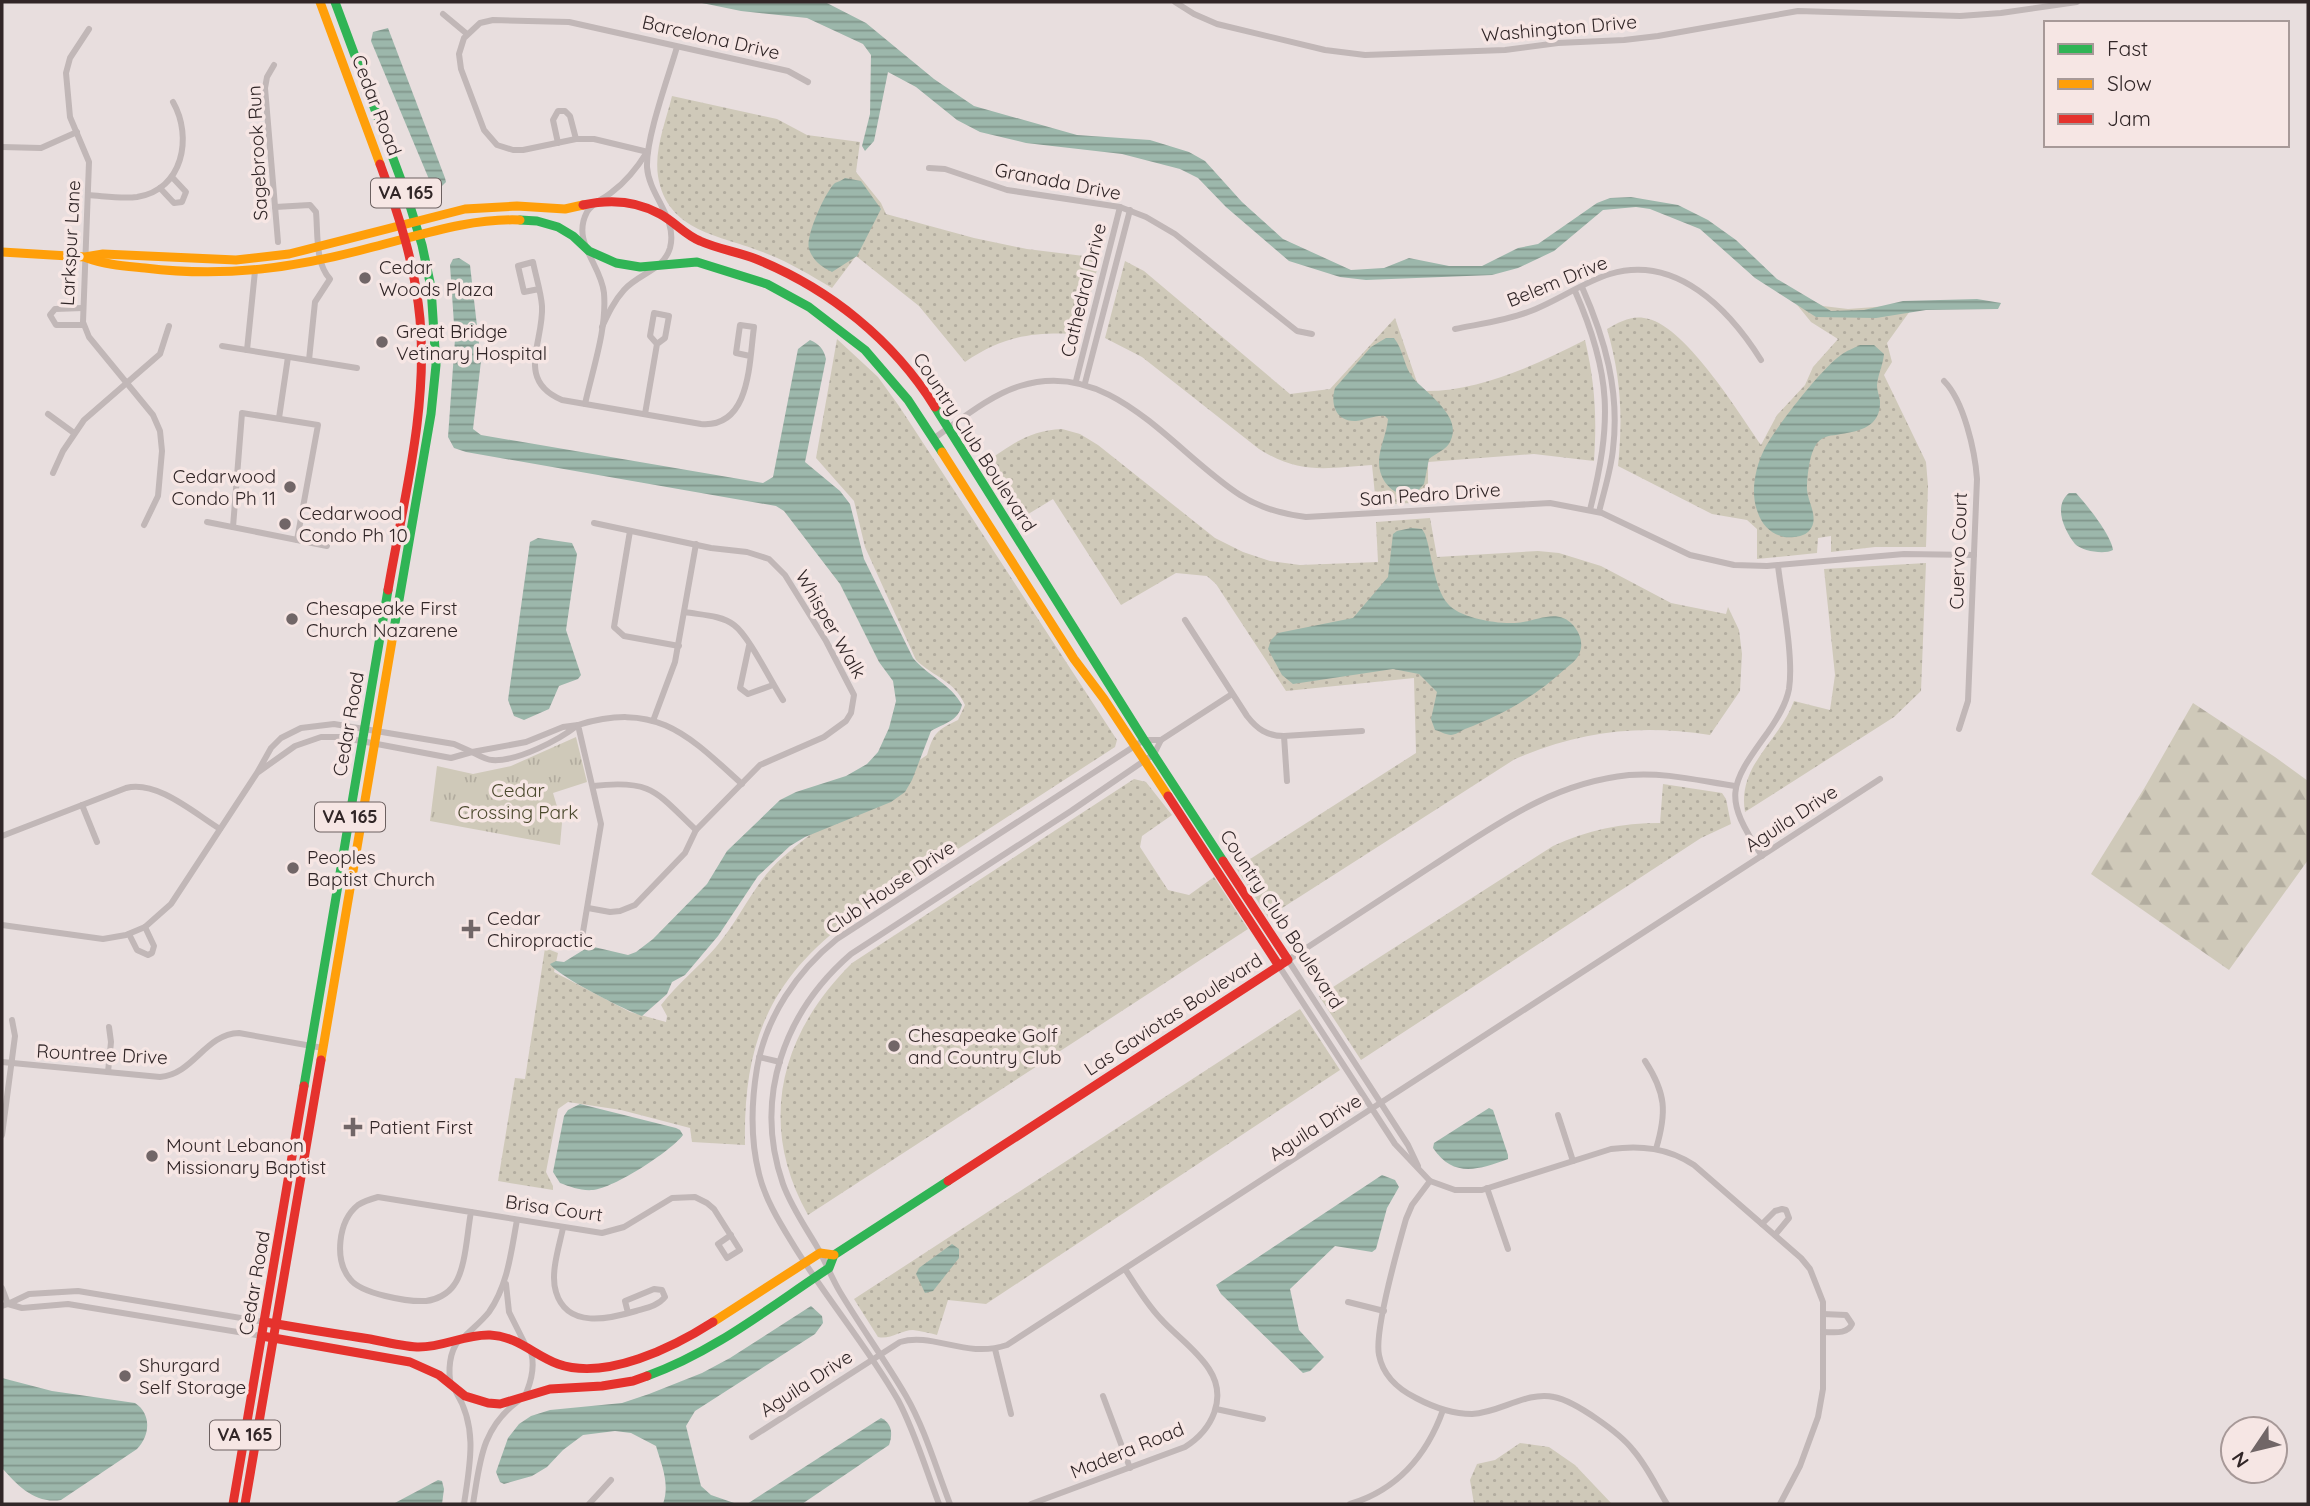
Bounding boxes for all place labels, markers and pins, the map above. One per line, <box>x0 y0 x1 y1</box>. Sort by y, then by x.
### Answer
place label: Cedar Woods Plaza <box>379 255 493 301</box>
marker: Cedar Woods Plaza <box>357 270 373 286</box>
place label: Great Bridge Vetinary Hospital <box>396 319 547 365</box>
marker: Great Bridge Vetinary Hospital <box>374 334 390 350</box>
place label: Cedarwood Condo Ph 11 <box>172 464 276 510</box>
marker: Cedarwood Condo Ph 11 <box>282 479 298 495</box>
place label: Cedarwood Condo Ph 10 <box>299 501 408 547</box>
marker: Cedarwood Condo Ph 10 <box>277 516 293 532</box>
place label: Chesapeake First Church Nazarene <box>306 596 458 642</box>
marker: Chesapeake First Church Nazarene <box>284 611 300 627</box>
place label: Peoples Baptist Church <box>307 845 435 891</box>
marker: Peoples Baptist Church <box>285 860 301 876</box>
place label: Cedar Chiropractic <box>487 906 593 952</box>
marker: Cedar Chiropractic <box>461 919 481 939</box>
place label: Chesapeake Golf and Country Club <box>908 1023 1062 1069</box>
marker: Chesapeake Golf and Country Club <box>886 1038 902 1054</box>
place label: Patient First <box>369 1115 473 1139</box>
marker: Patient First <box>343 1117 363 1137</box>
place label: Mount Lebanon Missionary Baptist <box>166 1133 326 1179</box>
marker: Mount Lebanon Missionary Baptist <box>144 1148 160 1164</box>
place label: Shurgard Self Storage <box>139 1353 246 1399</box>
marker: Shurgard Self Storage <box>117 1368 133 1384</box>

